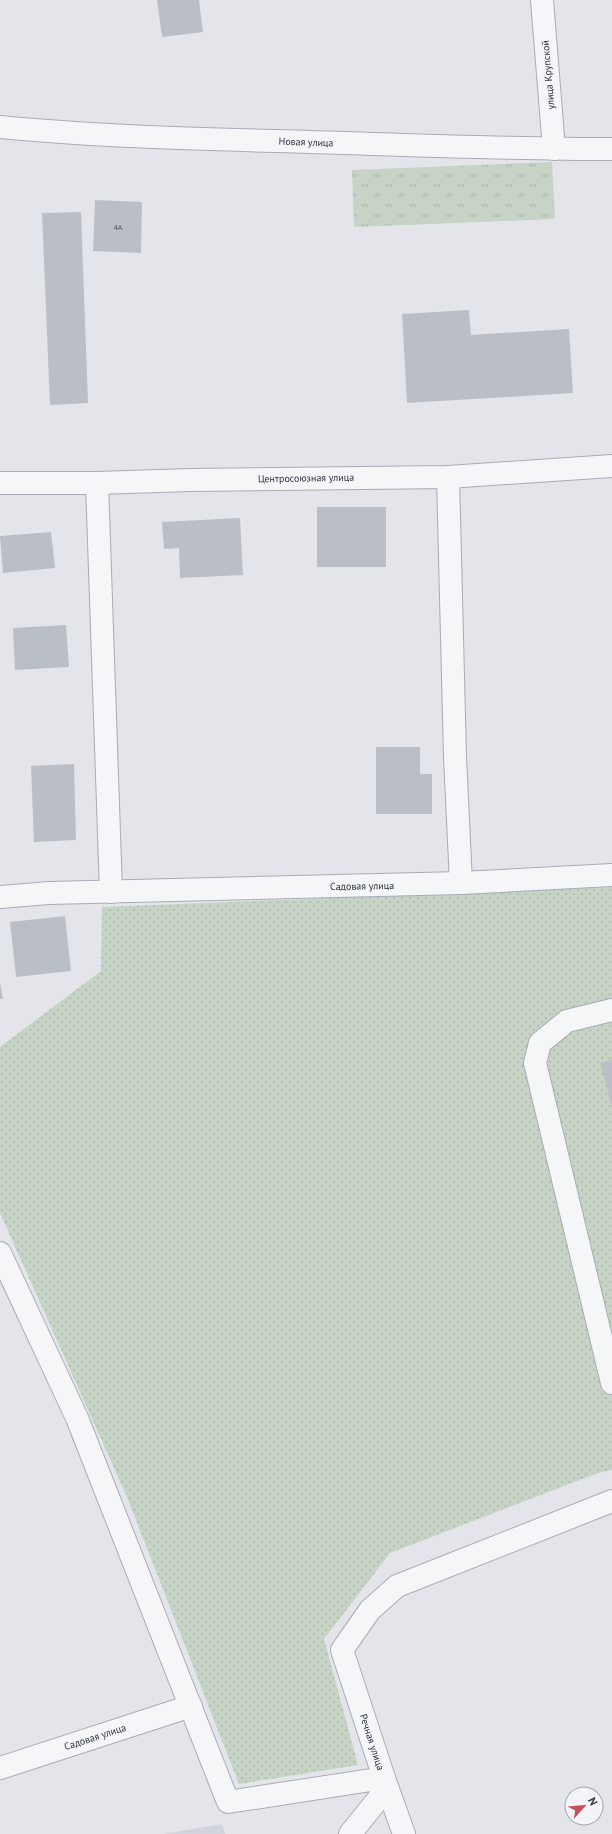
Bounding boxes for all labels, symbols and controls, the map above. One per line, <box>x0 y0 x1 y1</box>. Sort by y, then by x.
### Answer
street label: улица Крупской <box>538 40 558 110</box>
street label: Новая улица <box>278 135 334 149</box>
house number: 4А <box>113 222 123 232</box>
street label: Центросоюзная улица <box>258 471 354 485</box>
street label: Садовая улица <box>330 879 394 893</box>
street label: Речная улица <box>357 1712 387 1772</box>
street label: Садовая улица <box>62 1721 128 1753</box>
north arrow <box>564 1786 604 1826</box>
text: N <box>585 1795 601 1808</box>

